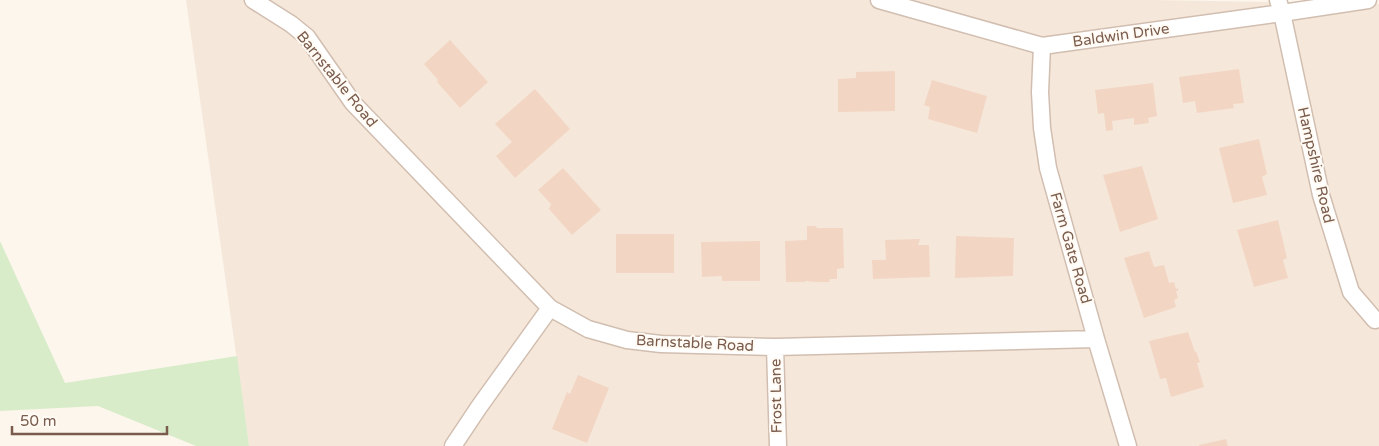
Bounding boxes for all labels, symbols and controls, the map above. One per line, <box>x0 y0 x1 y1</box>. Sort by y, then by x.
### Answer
street label: Baldwin Drive <box>1071 19 1171 51</box>
street label: Barnstable Road <box>293 27 381 131</box>
street label: Hampshire Road <box>1294 105 1338 225</box>
street label: Farm Gate Road <box>1046 190 1096 306</box>
street label: Barnstable Road <box>635 331 755 355</box>
street label: Frost Lane <box>766 358 786 434</box>
scale bar <box>12 404 168 436</box>
text: 50 m <box>20 412 57 430</box>

